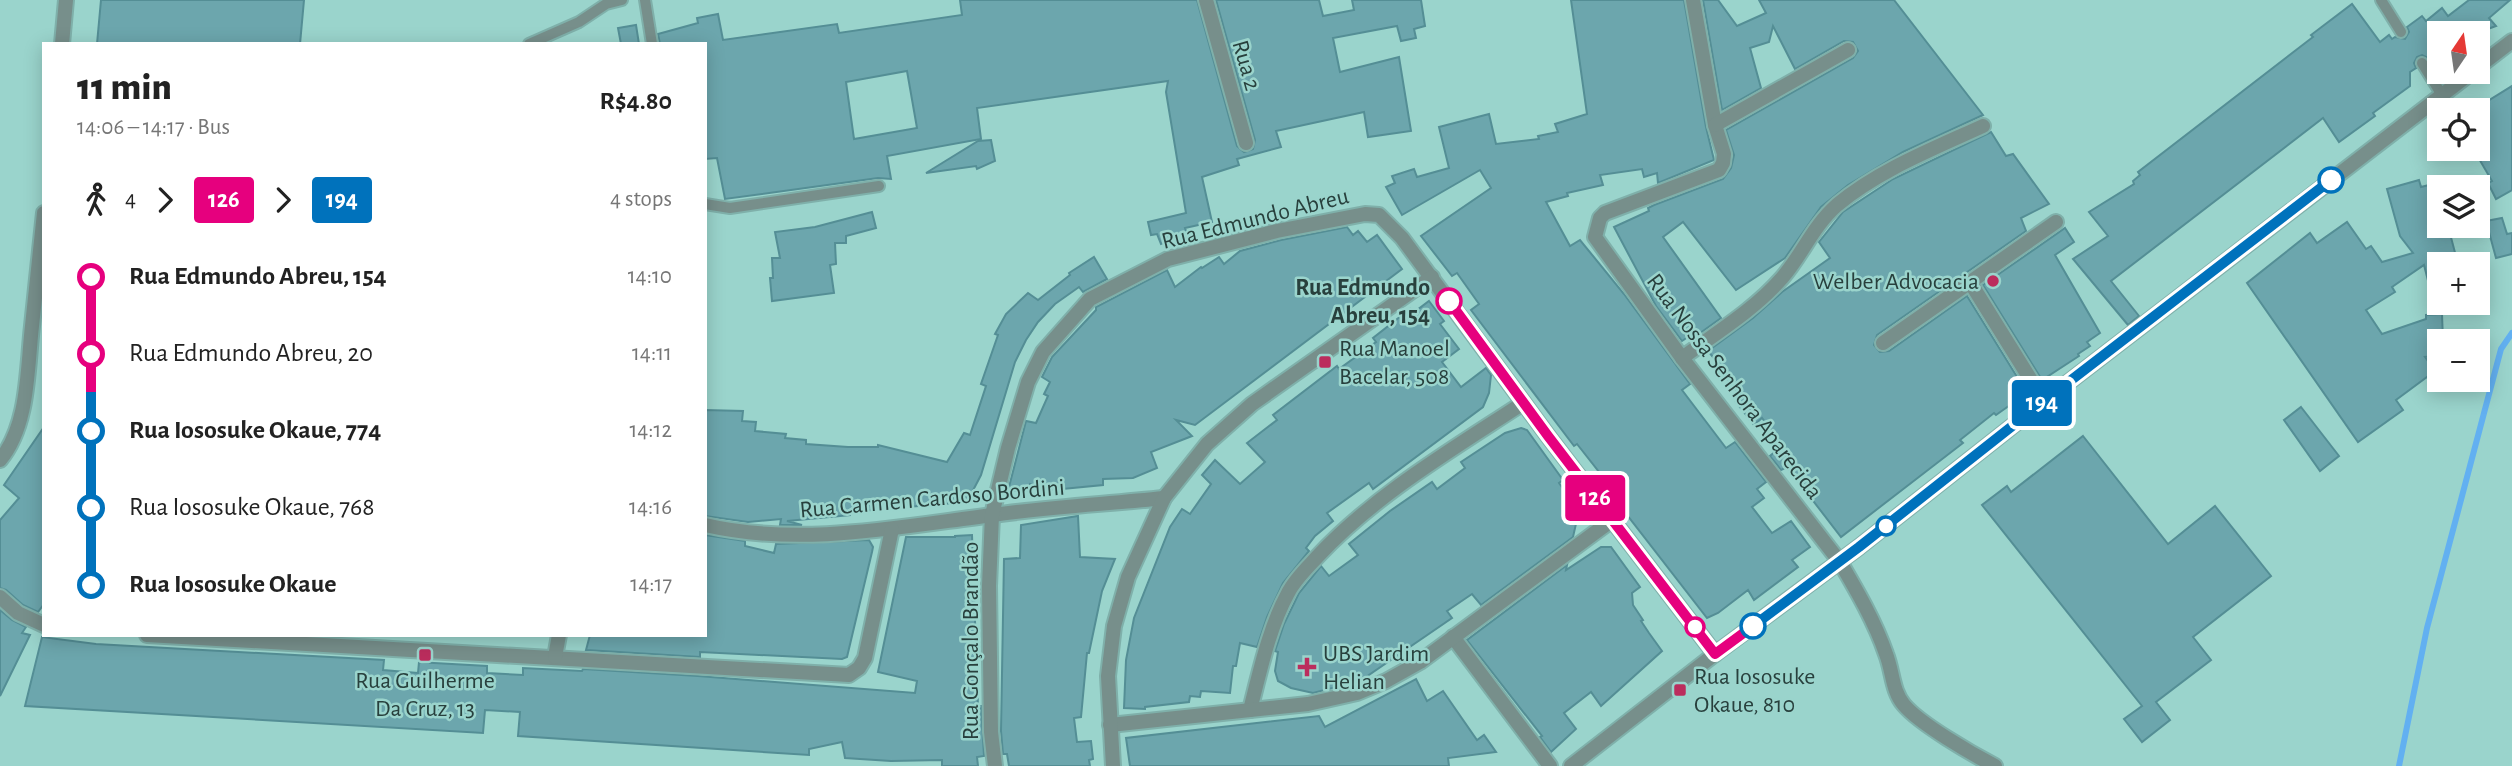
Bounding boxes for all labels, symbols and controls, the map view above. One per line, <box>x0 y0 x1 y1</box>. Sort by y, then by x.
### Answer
north arrow <box>2427 21 2490 84</box>
map controls <box>2427 21 2490 392</box>
street label: Rua 2 <box>1227 37 1265 93</box>
text: 11 min <box>77 69 172 107</box>
text: R$4.80 <box>600 88 672 114</box>
button: locate <box>2427 98 2490 161</box>
text: 14:06 – 14:17 · Bus <box>77 116 230 139</box>
unlabelled marker <box>2318 167 2344 193</box>
button: layers <box>2427 175 2490 238</box>
icon: walk <box>77 181 115 219</box>
icon: forward <box>146 181 184 219</box>
icon: forward <box>264 181 302 219</box>
street label: Rua Edmundo Abreu <box>1159 184 1351 254</box>
text: 4 <box>125 188 136 211</box>
text: 126 <box>208 188 240 212</box>
text: 194 <box>326 188 358 212</box>
text: 4 stops <box>610 188 672 211</box>
button: + <box>2427 252 2490 315</box>
text: Rua Edmundo Abreu, 154 <box>129 263 387 289</box>
text: 14:10 <box>628 265 672 288</box>
street label: Rua Nossa Senhora Aparecida <box>1642 269 1827 504</box>
place label: Welber Advocacia <box>1813 270 1979 294</box>
marker: Welber Advocacia <box>1985 273 2001 289</box>
place label: Rua Edmundo Abreu, 154 <box>1295 276 1430 328</box>
marker: Rua Edmundo Abreu, 154 <box>1436 288 1462 314</box>
button: − <box>2427 329 2490 392</box>
place label: Rua Manoel Bacelar, 508 <box>1339 337 1450 389</box>
text: Rua Edmundo Abreu, 20 <box>129 340 373 366</box>
text: 14:11 <box>632 342 672 365</box>
marker: Rua Manoel Bacelar, 508 <box>1317 354 1333 370</box>
line badge: 194 <box>2002 380 2082 426</box>
text: 194 <box>2026 391 2058 415</box>
text: Rua Iososuke Okaue, 774 <box>129 417 381 443</box>
text: 14:12 <box>629 419 672 442</box>
street label: Rua Carmen Cardoso Bordini <box>799 475 1066 523</box>
line badge: 126 <box>1555 475 1635 521</box>
text: 126 <box>1579 486 1611 510</box>
text: Rua Iososuke Okaue, 768 <box>129 494 375 520</box>
text: 14:16 <box>629 496 672 519</box>
unlabelled marker <box>1876 516 1896 536</box>
street label: Rua Gonçalo Brandão <box>959 542 983 740</box>
text: Rua Iososuke Okaue <box>129 571 336 597</box>
text: 14:17 <box>630 573 672 596</box>
unlabelled marker <box>1740 613 1766 639</box>
unlabelled marker <box>1685 617 1705 637</box>
place label: UBS Jardim Helian <box>1323 642 1429 694</box>
marker: Rua Guilherme Da Cruz, 13 <box>417 647 433 663</box>
marker: UBS Jardim Helian <box>1297 657 1317 677</box>
place label: Rua Iososuke Okaue, 810 <box>1694 665 1815 717</box>
place label: Rua Guilherme Da Cruz, 13 <box>355 669 495 721</box>
marker: Rua Iososuke Okaue, 810 <box>1672 682 1688 698</box>

